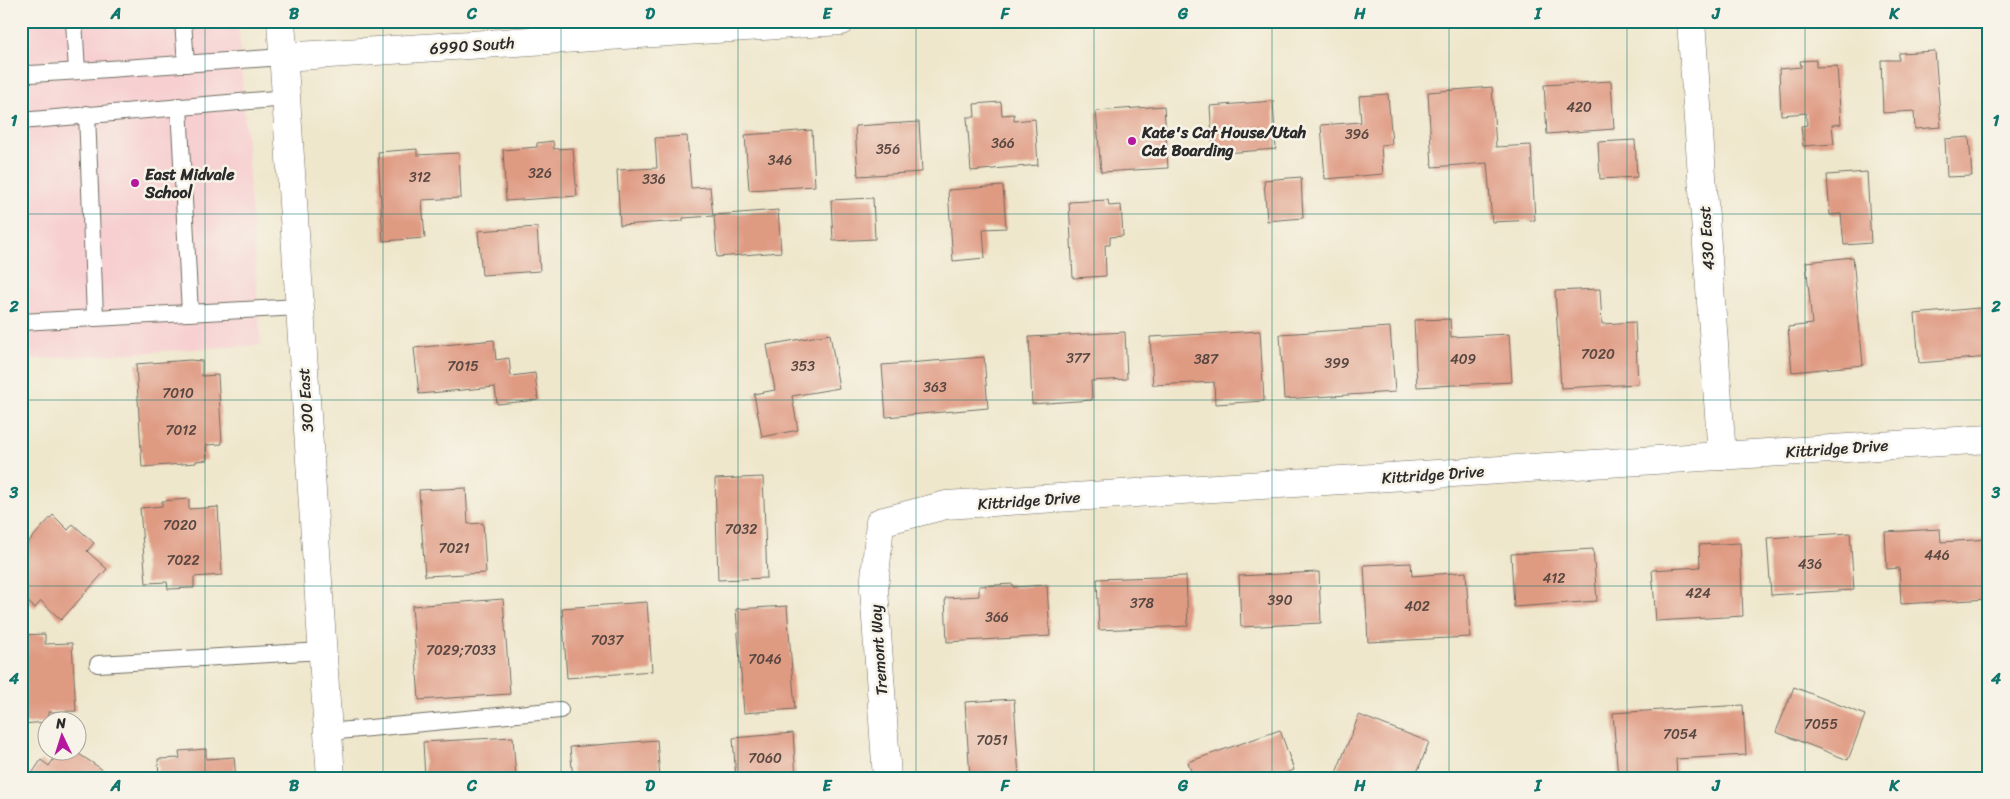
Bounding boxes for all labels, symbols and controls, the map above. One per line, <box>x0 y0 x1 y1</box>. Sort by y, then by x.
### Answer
text: A <box>110 0 121 28</box>
text: B <box>289 0 300 28</box>
text: C <box>466 0 478 28</box>
text: D <box>645 0 655 28</box>
text: E <box>823 0 833 28</box>
text: F <box>1000 0 1011 28</box>
text: G <box>1177 0 1189 28</box>
text: H <box>1353 0 1366 28</box>
text: I <box>1534 0 1543 28</box>
text: J <box>1711 0 1721 28</box>
text: K <box>1888 0 1900 28</box>
street label: 6990 South <box>429 28 516 63</box>
house number: 420 <box>1566 95 1592 120</box>
text: 1 <box>11 106 18 135</box>
text: 1 <box>1993 106 2000 135</box>
place label: Kate's Cat House/Utah Cat Boarding <box>1141 118 1307 165</box>
house number: 396 <box>1345 122 1369 147</box>
house number: 366 <box>991 131 1015 156</box>
marker: Kate's Cat House/Utah Cat Boarding <box>1126 135 1138 147</box>
house number: 356 <box>876 137 900 162</box>
house number: 346 <box>768 148 792 173</box>
place label: East Midvale School <box>144 160 235 207</box>
house number: 326 <box>528 161 552 186</box>
house number: 312 <box>409 165 431 190</box>
house number: 336 <box>642 167 666 192</box>
marker: East Midvale School <box>129 177 141 189</box>
street label: 430 East <box>1690 205 1723 271</box>
text: 2 <box>8 292 19 321</box>
text: 2 <box>1990 292 2001 321</box>
house number: 7020 <box>1581 342 1615 367</box>
house number: 377 <box>1066 346 1091 371</box>
house number: 387 <box>1194 347 1219 372</box>
house number: 409 <box>1450 347 1476 372</box>
house number: 399 <box>1325 351 1350 376</box>
house number: 7015 <box>447 354 479 379</box>
house number: 353 <box>791 354 815 379</box>
street label: 300 East <box>289 367 322 433</box>
house number: 363 <box>923 375 947 400</box>
house number: 7010 <box>162 381 194 406</box>
house number: 7012 <box>166 418 196 443</box>
street label: Kittridge Drive <box>1785 430 1889 467</box>
street label: Kittridge Drive <box>1381 456 1485 493</box>
text: 3 <box>9 478 19 507</box>
text: 3 <box>1991 478 2001 507</box>
street label: Kittridge Drive <box>977 482 1081 519</box>
house number: 7020 <box>163 513 197 538</box>
house number: 7032 <box>725 517 757 542</box>
house number: 7021 <box>439 536 469 561</box>
house number: 446 <box>1924 543 1950 568</box>
house number: 7022 <box>167 548 200 573</box>
house number: 436 <box>1798 552 1822 577</box>
house number: 412 <box>1543 566 1565 591</box>
house number: 424 <box>1685 581 1711 606</box>
house number: 390 <box>1267 588 1293 613</box>
house number: 378 <box>1130 591 1155 616</box>
house number: 402 <box>1404 594 1430 619</box>
street label: Tremont Way <box>861 603 896 696</box>
house number: 366 <box>985 605 1009 630</box>
house number: 7037 <box>591 628 624 653</box>
house number: 7029;7033 <box>426 638 496 663</box>
house number: 7046 <box>748 647 782 672</box>
text: 4 <box>8 664 19 693</box>
text: 4 <box>1990 664 2001 693</box>
text: N <box>54 711 67 736</box>
north arrow <box>38 712 88 762</box>
house number: 7055 <box>1804 712 1838 737</box>
house number: 7054 <box>1663 722 1697 747</box>
house number: 7051 <box>976 728 1008 753</box>
house number: 7060 <box>748 746 782 771</box>
text: A <box>110 771 121 799</box>
text: B <box>289 771 300 799</box>
text: C <box>466 771 478 799</box>
text: D <box>645 771 655 799</box>
text: E <box>823 771 833 799</box>
text: F <box>1000 771 1011 799</box>
text: G <box>1177 771 1189 799</box>
text: H <box>1353 771 1366 799</box>
text: I <box>1534 771 1543 799</box>
text: J <box>1711 771 1721 799</box>
text: K <box>1888 771 1900 799</box>

